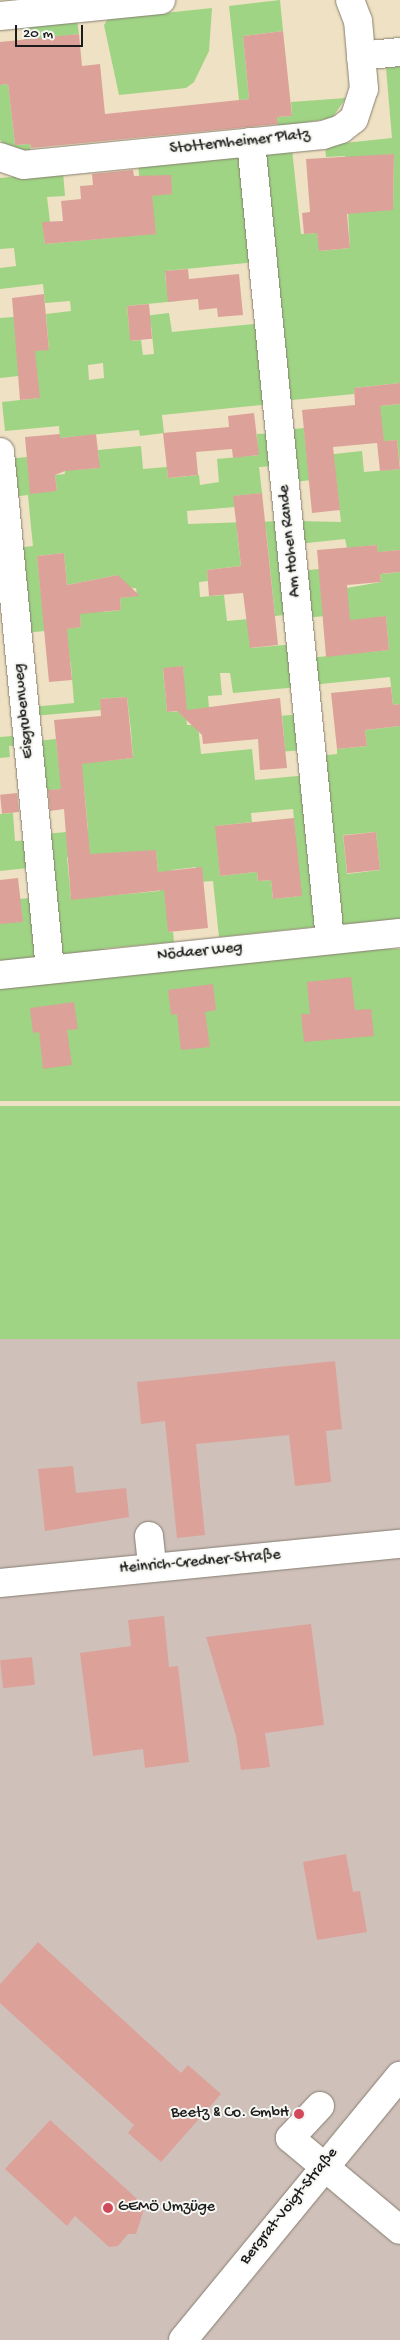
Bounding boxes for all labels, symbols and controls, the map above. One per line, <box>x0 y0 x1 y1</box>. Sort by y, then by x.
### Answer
scale bar <box>18 15 85 47</box>
text: 20 m <box>23 25 53 43</box>
street label: Stotternheimer Platz <box>169 126 311 160</box>
street label: Am Hohen Rande <box>276 484 306 598</box>
street label: Eisgrubenweg <box>10 662 40 760</box>
street label: Nödaer Weg <box>156 939 244 967</box>
street label: Heinrich-Credner-Straße <box>119 1546 281 1580</box>
place label: Beetz & Co. GmbH <box>171 2104 289 2124</box>
marker: Beetz & Co. GmbH <box>293 2108 305 2120</box>
street label: Bergrat-Voigt-Straße <box>237 2145 343 2269</box>
place label: GEMÖ Umzüge <box>118 2198 215 2218</box>
marker: GEMÖ Umzüge <box>102 2202 114 2214</box>

